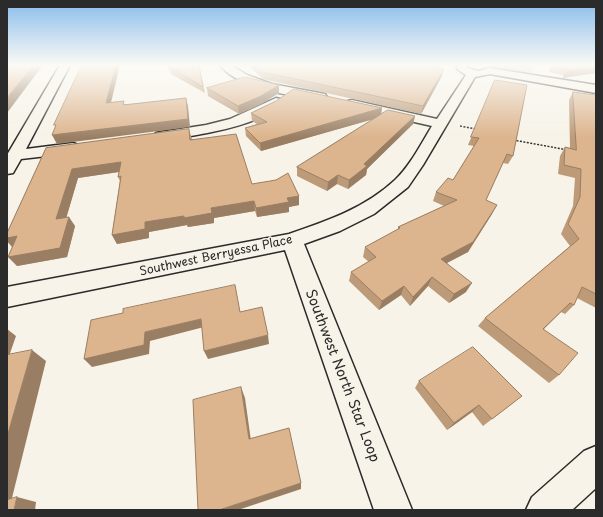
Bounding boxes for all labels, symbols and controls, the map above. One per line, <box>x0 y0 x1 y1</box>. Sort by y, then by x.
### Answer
street label: Southwest Berryessa Place <box>138 233 294 279</box>
street label: Southwest North Star Loop <box>301 287 383 465</box>

